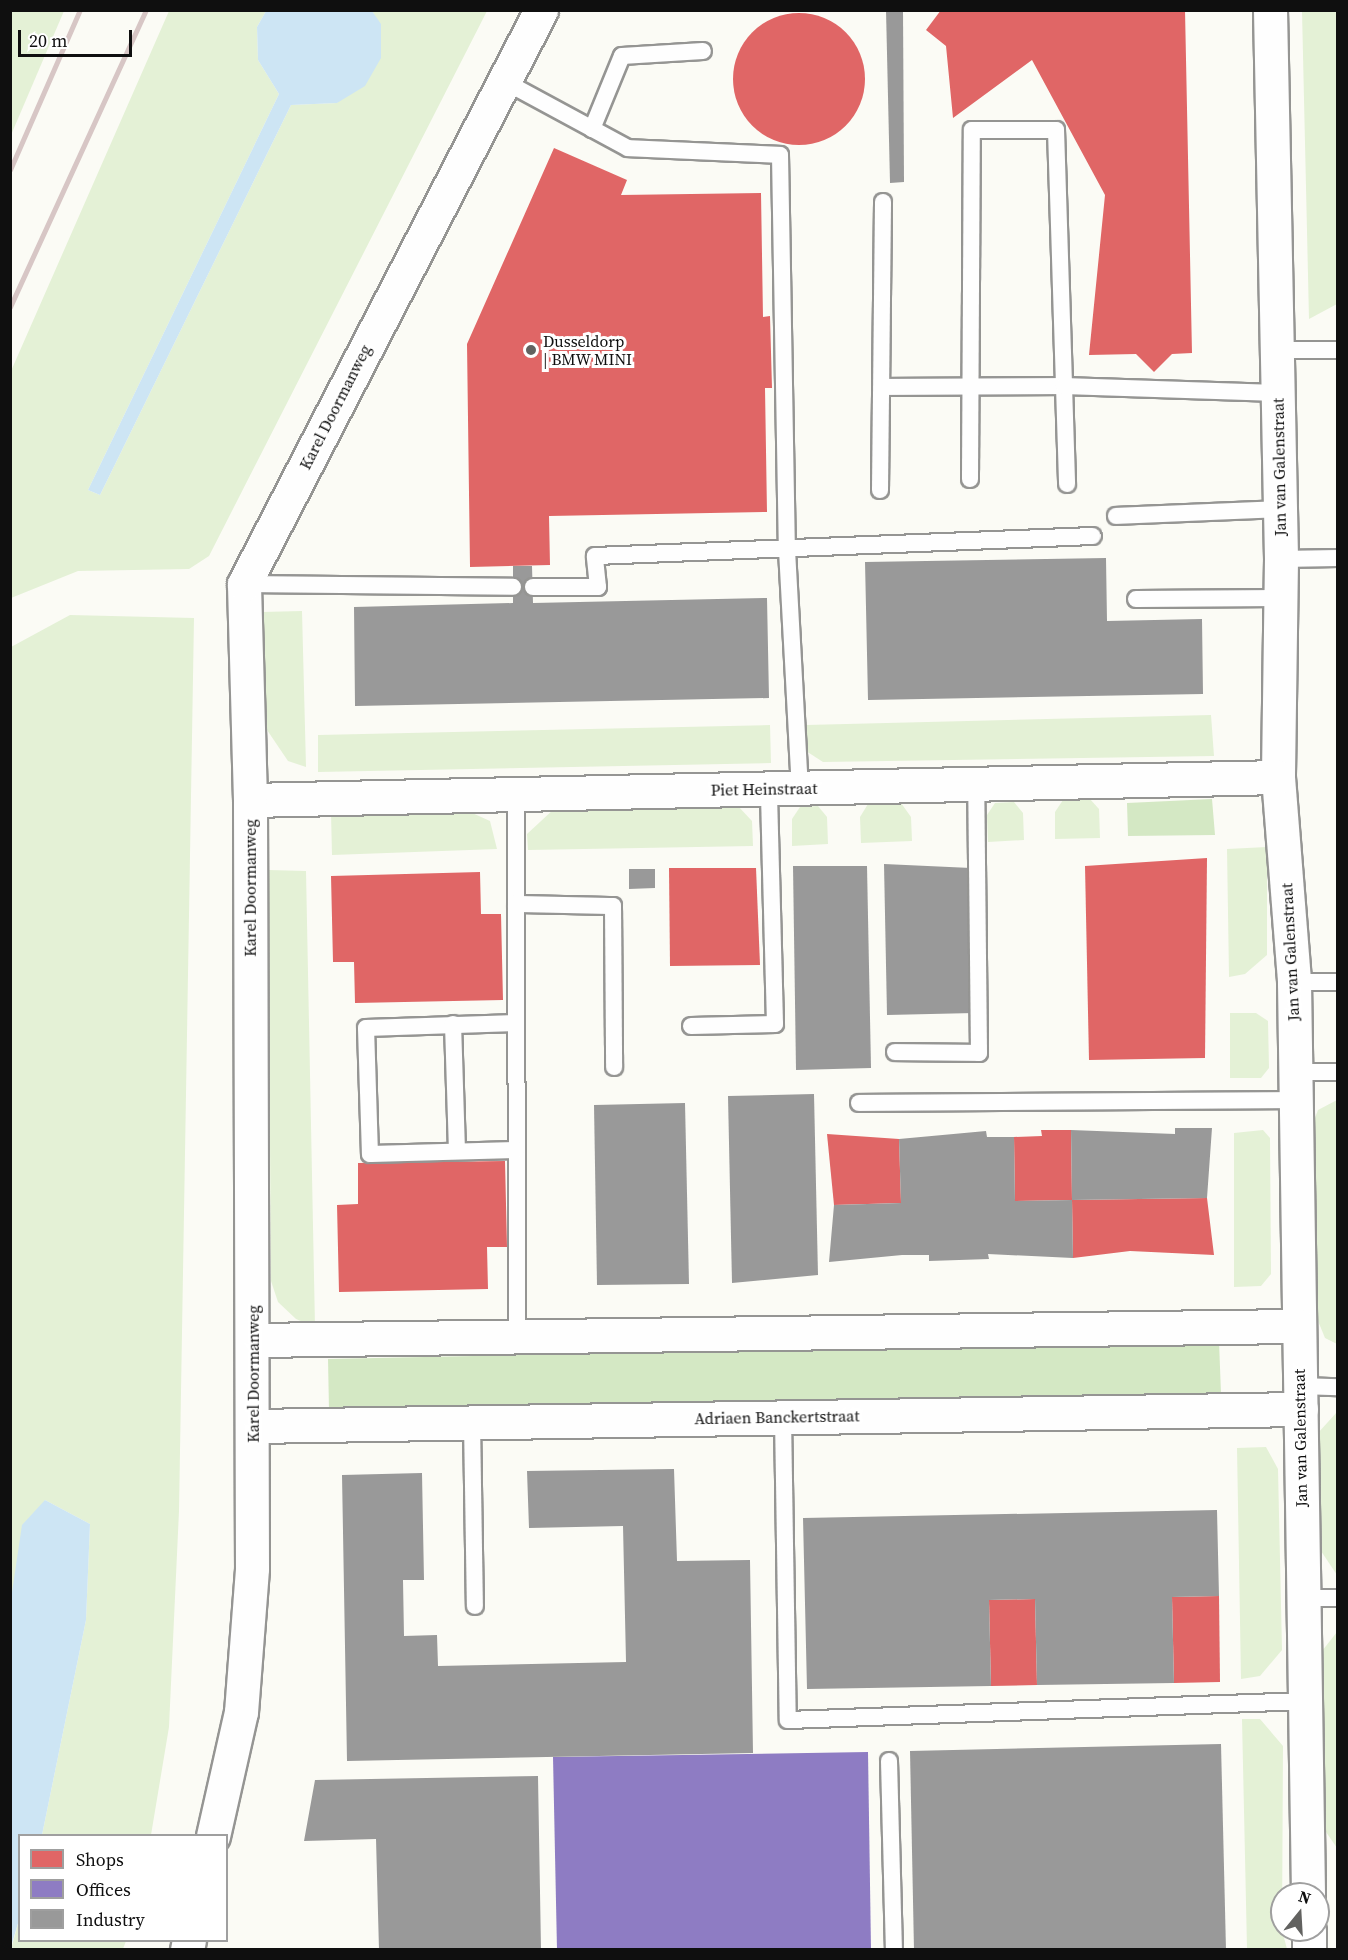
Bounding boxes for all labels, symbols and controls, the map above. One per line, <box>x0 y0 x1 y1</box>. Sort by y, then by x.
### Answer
scale bar <box>21 18 135 56</box>
text: 20 m <box>29 28 67 53</box>
place label: Dusseldorp | BMW MINI <box>543 331 633 369</box>
street label: Karel Doormanweg <box>295 341 375 473</box>
marker: Dusseldorp | BMW MINI <box>524 343 538 357</box>
street label: Jan van Galenstraat <box>1268 398 1290 536</box>
street label: Piet Heinstraat <box>711 778 817 800</box>
street label: Karel Doormanweg <box>240 819 260 957</box>
street label: Jan van Galenstraat <box>1277 882 1303 1022</box>
street label: Karel Doormanweg <box>243 1305 263 1443</box>
street label: Jan van Galenstraat <box>1289 1369 1311 1507</box>
street label: Adriaen Banckertstraat <box>694 1406 860 1428</box>
legend <box>18 1834 228 1942</box>
text: Shops <box>76 1847 124 1872</box>
text: Offices <box>76 1877 131 1902</box>
north arrow <box>1270 1882 1330 1942</box>
text: N <box>1296 1885 1314 1909</box>
text: Industry <box>76 1907 145 1932</box>

